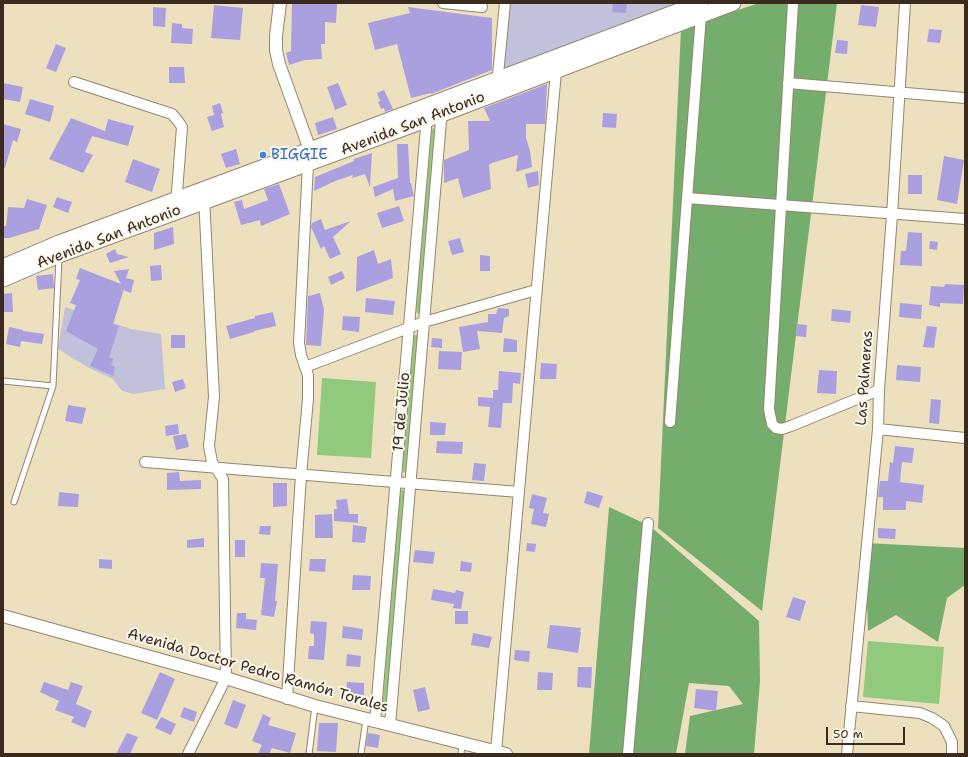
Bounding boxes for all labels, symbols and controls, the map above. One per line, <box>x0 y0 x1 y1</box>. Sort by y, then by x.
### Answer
street label: Avenida San Antonio <box>338 88 488 160</box>
place label: BIGGIE <box>271 146 328 164</box>
marker: BIGGIE <box>258 150 268 160</box>
street label: Avenida San Antonio <box>34 201 184 273</box>
street label: Las Palmeras <box>853 330 877 426</box>
street label: 19 de Julio <box>390 372 414 452</box>
street label: Avenida Doctor Pedro Ramón Torales <box>125 625 391 717</box>
scale bar <box>828 719 907 745</box>
text: 50 m <box>833 726 863 742</box>

